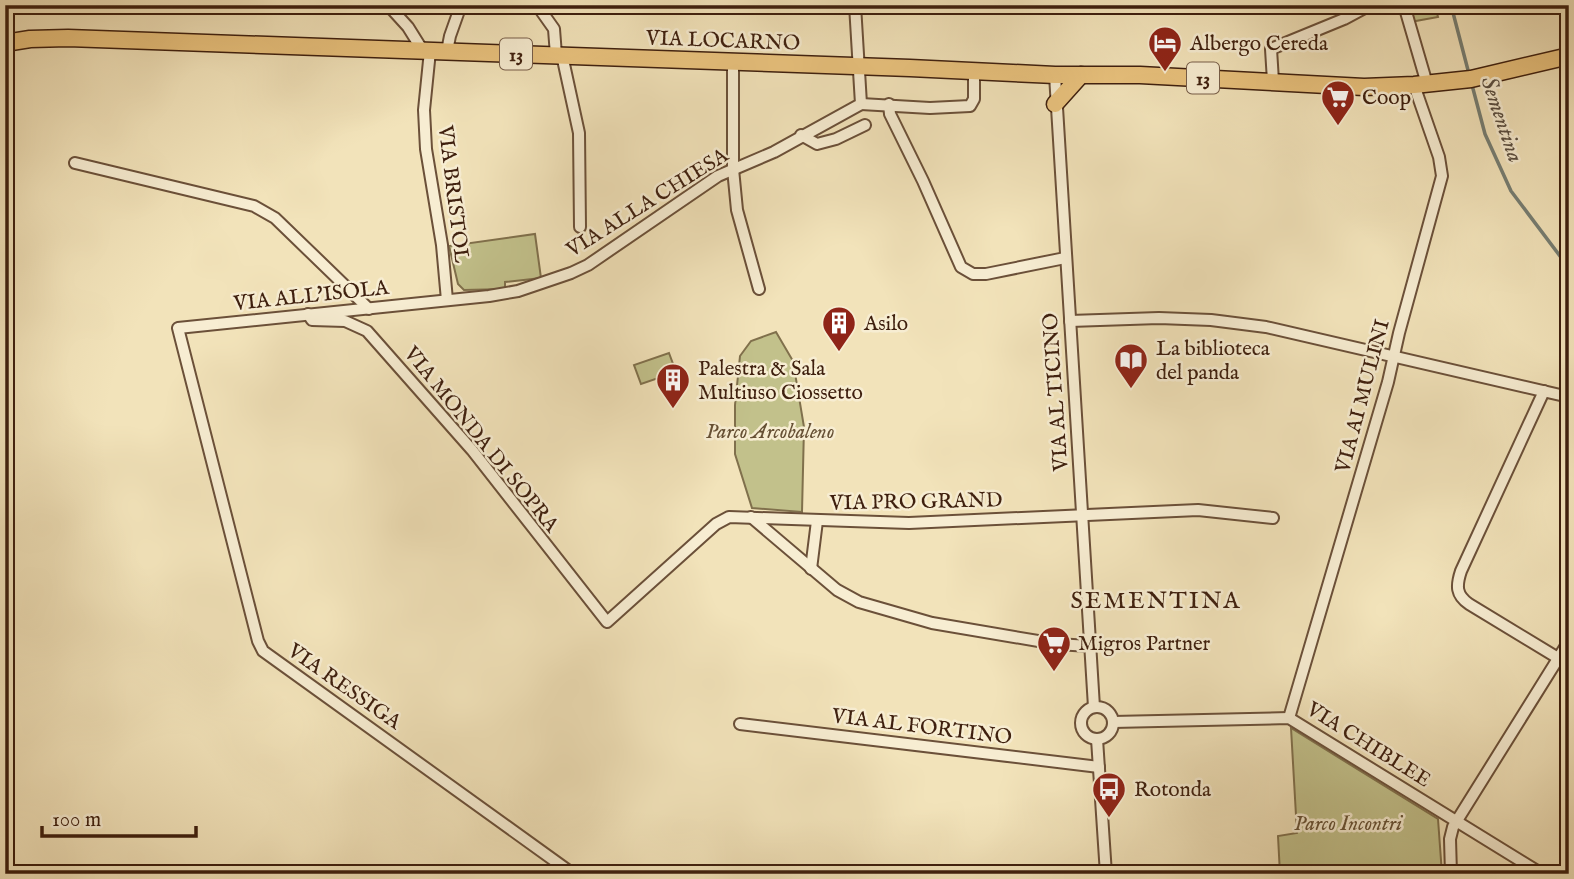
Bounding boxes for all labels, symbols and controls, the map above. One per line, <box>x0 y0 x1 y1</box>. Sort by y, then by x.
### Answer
hotel icon: Albergo Cereda <box>1146 24 1184 73</box>
street label: VIA LOCARNO <box>644 25 800 58</box>
place label: Albergo Cereda <box>1189 31 1329 58</box>
road number: 13 <box>500 38 532 70</box>
road number: 13 <box>1187 62 1219 94</box>
water label: Sementina <box>1473 73 1530 166</box>
supermarket icon: Coop <box>1319 78 1357 127</box>
place label: Coop <box>1362 85 1411 112</box>
street label: VIA BRISTOL <box>431 123 474 265</box>
street label: VIA ALLA CHIESA <box>561 142 734 265</box>
street label: VIA ALL'ISOLA <box>231 275 391 318</box>
building icon: Asilo <box>820 304 858 353</box>
place label: Asilo <box>863 311 908 338</box>
street label: VIA AL TICINO <box>1037 312 1076 473</box>
street label: VIA AI MULINI <box>1330 317 1397 477</box>
place label: La biblioteca del panda <box>1156 336 1271 387</box>
street label: VIA MONDA DI SOPRA <box>397 341 565 539</box>
library icon: La biblioteca del panda <box>1112 341 1150 390</box>
place label: Palestra & Sala Multiuso Ciossetto <box>698 356 863 407</box>
building icon: Palestra & Sala Multiuso Ciossetto <box>654 361 692 410</box>
park label: Parco Arcobaleno <box>706 419 834 446</box>
street label: VIA PRO GRAND <box>828 487 1003 518</box>
district label: SEMENTINA <box>1070 586 1242 617</box>
supermarket icon: Migros Partner <box>1035 624 1073 673</box>
place label: Migros Partner <box>1078 631 1211 658</box>
street label: VIA RESSIGA <box>281 637 407 737</box>
street label: VIA CHIBLEE <box>1300 696 1435 794</box>
street label: VIA AL FORTINO <box>829 703 1013 752</box>
bus stop icon: Rotonda <box>1090 770 1128 819</box>
place label: Rotonda <box>1134 777 1212 804</box>
scale bar <box>42 795 196 839</box>
text: 100 m <box>52 807 101 834</box>
park label: Parco Incontri <box>1294 811 1404 838</box>

